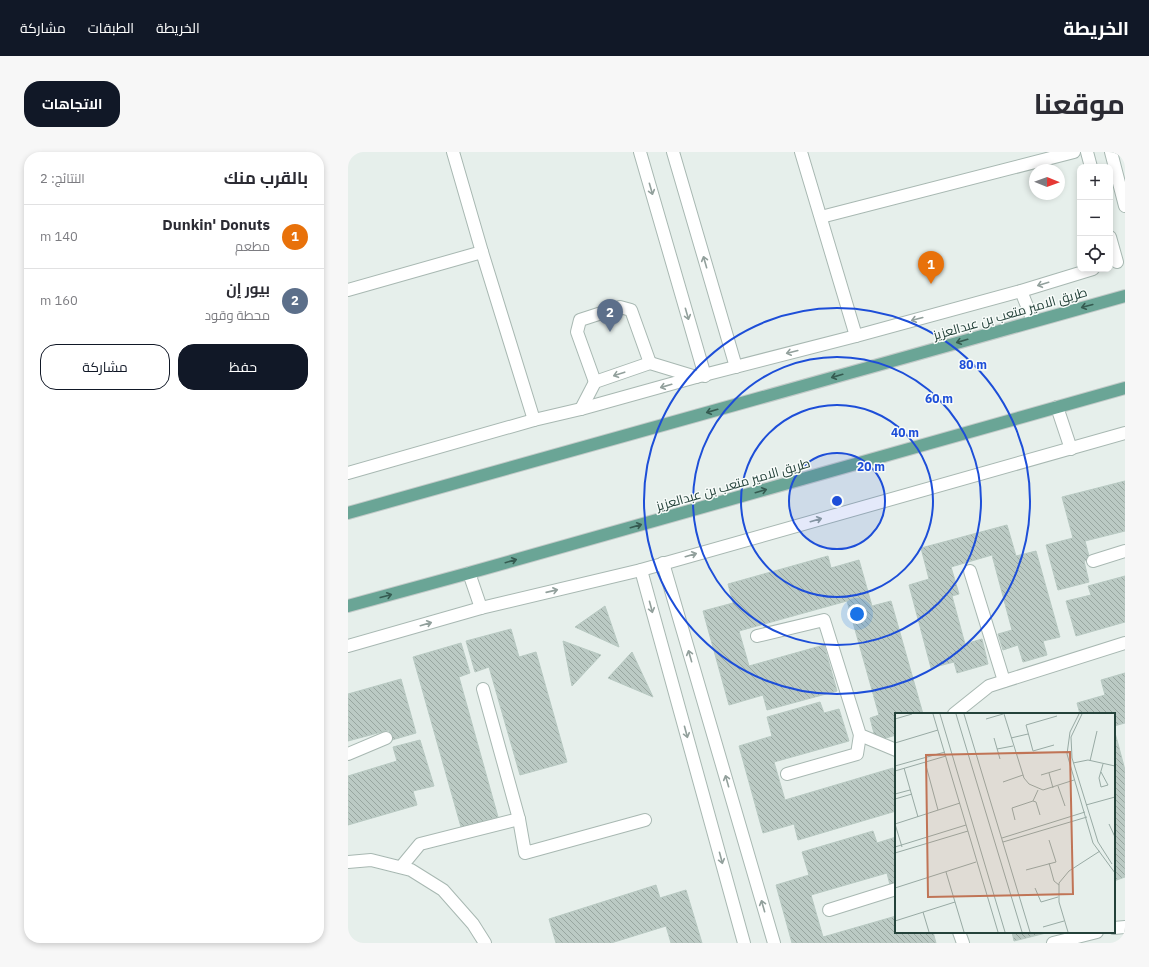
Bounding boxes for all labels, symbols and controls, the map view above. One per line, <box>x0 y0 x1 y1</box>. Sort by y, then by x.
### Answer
text: الخريطة <box>1063 16 1129 40</box>
text: مشاركة <box>20 19 66 37</box>
text: الطبقات <box>88 19 134 37</box>
text: الخريطة <box>156 19 200 37</box>
button: الاتجاهات <box>24 81 120 127</box>
text: موقعنا <box>1034 85 1125 122</box>
north arrow <box>1029 164 1065 200</box>
map controls <box>1077 164 1113 272</box>
button: + <box>1077 164 1113 200</box>
text: بالقرب منك <box>224 167 308 189</box>
text: النتائج: 2 <box>40 170 85 187</box>
one-way arrow <box>648 183 655 196</box>
button: − <box>1077 200 1113 236</box>
text: Dunkin' Donuts <box>162 215 270 234</box>
text: 140 m <box>40 228 78 245</box>
text: 1 <box>291 228 299 245</box>
button: locate <box>1077 236 1113 272</box>
text: مطعم <box>235 238 270 255</box>
pin: 1 <box>918 251 944 284</box>
one-way arrow <box>701 256 708 269</box>
text: بيور إن <box>226 279 270 298</box>
one-way arrow <box>1036 281 1049 288</box>
street label: طريق الامير متعب بن عبدالعزيز <box>930 283 1089 344</box>
text: 160 m <box>40 292 78 309</box>
text: 2 <box>291 292 299 309</box>
pin: 2 <box>597 299 623 332</box>
one-way arrow <box>1081 303 1094 310</box>
text: محطة وقود <box>205 307 270 324</box>
one-way arrow <box>684 308 691 321</box>
one-way arrow <box>911 316 924 323</box>
one-way arrow <box>956 338 969 345</box>
button: مشاركة <box>40 344 170 390</box>
button: حفظ <box>178 344 308 390</box>
one-way arrow <box>786 349 799 357</box>
text: 80 m <box>959 357 987 372</box>
one-way arrow <box>612 371 625 378</box>
one-way arrow <box>831 373 844 380</box>
one-way arrow <box>660 383 673 390</box>
text: 60 m <box>925 391 953 406</box>
one-way arrow <box>706 408 719 415</box>
text: 40 m <box>891 425 919 440</box>
street label: طريق الامير متعب بن عبدالعزيز <box>653 454 812 515</box>
text: 20 m <box>857 459 885 474</box>
one-way arrow <box>754 487 767 494</box>
centre of rings <box>830 494 844 508</box>
one-way arrow <box>810 516 823 523</box>
one-way arrow <box>629 522 642 529</box>
one-way arrow <box>684 551 697 559</box>
one-way arrow <box>504 557 517 565</box>
one-way arrow <box>545 587 558 594</box>
one-way arrow <box>379 592 392 599</box>
one-way arrow <box>648 600 655 613</box>
your location <box>847 604 867 624</box>
one-way arrow <box>419 620 432 627</box>
one-way arrow <box>686 650 693 663</box>
inset map <box>895 713 1115 933</box>
one-way arrow <box>683 726 690 739</box>
one-way arrow <box>723 774 730 787</box>
one-way arrow <box>718 851 725 864</box>
one-way arrow <box>759 899 766 912</box>

